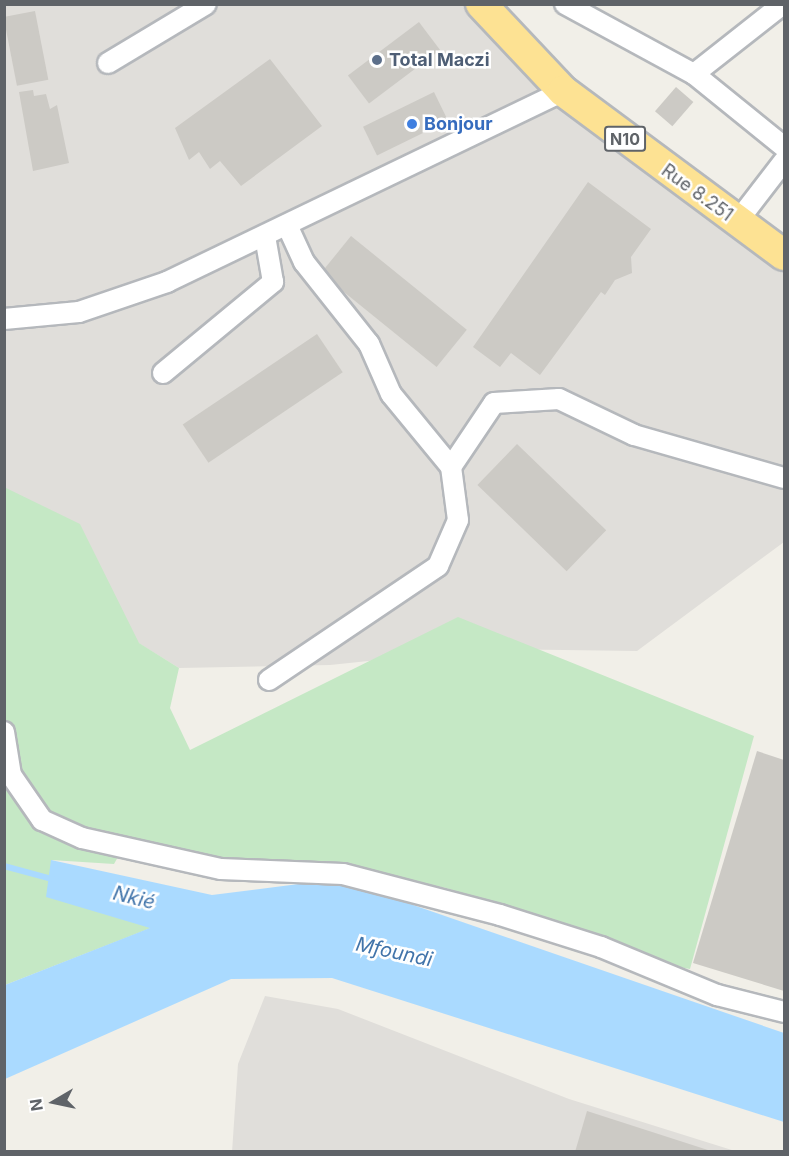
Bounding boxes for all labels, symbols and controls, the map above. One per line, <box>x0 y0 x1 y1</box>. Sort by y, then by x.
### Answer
place label: Total Maczi <box>389 49 490 71</box>
marker: Total Maczi <box>370 53 384 67</box>
place label: Bonjour <box>424 113 493 135</box>
marker: Bonjour <box>405 117 419 131</box>
road number: N10 <box>604 126 646 152</box>
street label: Rue 8.251 <box>657 160 737 226</box>
water label: Nkié <box>111 881 157 915</box>
water label: Mfoundi <box>353 932 435 972</box>
north arrow <box>24 1072 84 1132</box>
text: N <box>25 1097 47 1112</box>

